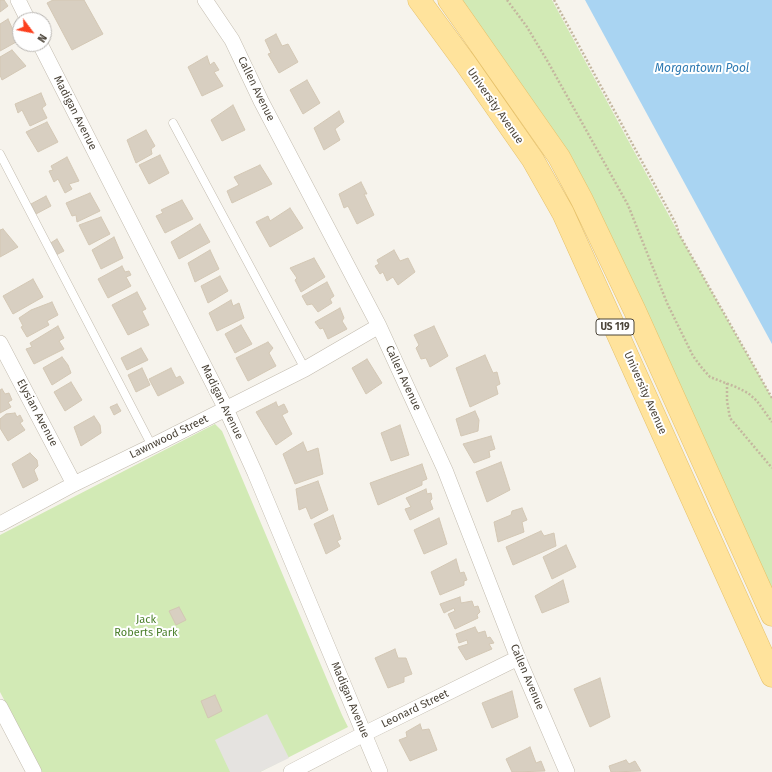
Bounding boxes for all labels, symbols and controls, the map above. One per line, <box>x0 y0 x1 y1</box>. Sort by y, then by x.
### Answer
north arrow <box>12 12 52 52</box>
text: N <box>34 32 49 45</box>
street label: Callen Avenue <box>235 55 277 123</box>
water label: Morgantown Pool <box>655 62 749 76</box>
street label: University Avenue <box>464 66 526 146</box>
street label: Madigan Avenue <box>51 74 99 152</box>
road number: US 119 <box>596 319 634 335</box>
street label: Callen Avenue <box>382 343 424 413</box>
street label: University Avenue <box>621 350 669 436</box>
street label: Madigan Avenue <box>198 362 246 442</box>
street label: Elysian Avenue <box>14 377 60 449</box>
street label: Lawnwood Street <box>128 412 210 462</box>
park label: Jack Roberts Park <box>114 613 178 639</box>
street label: Callen Avenue <box>507 642 547 712</box>
street label: Madigan Avenue <box>328 660 372 740</box>
street label: Leonard Street <box>379 687 451 731</box>

